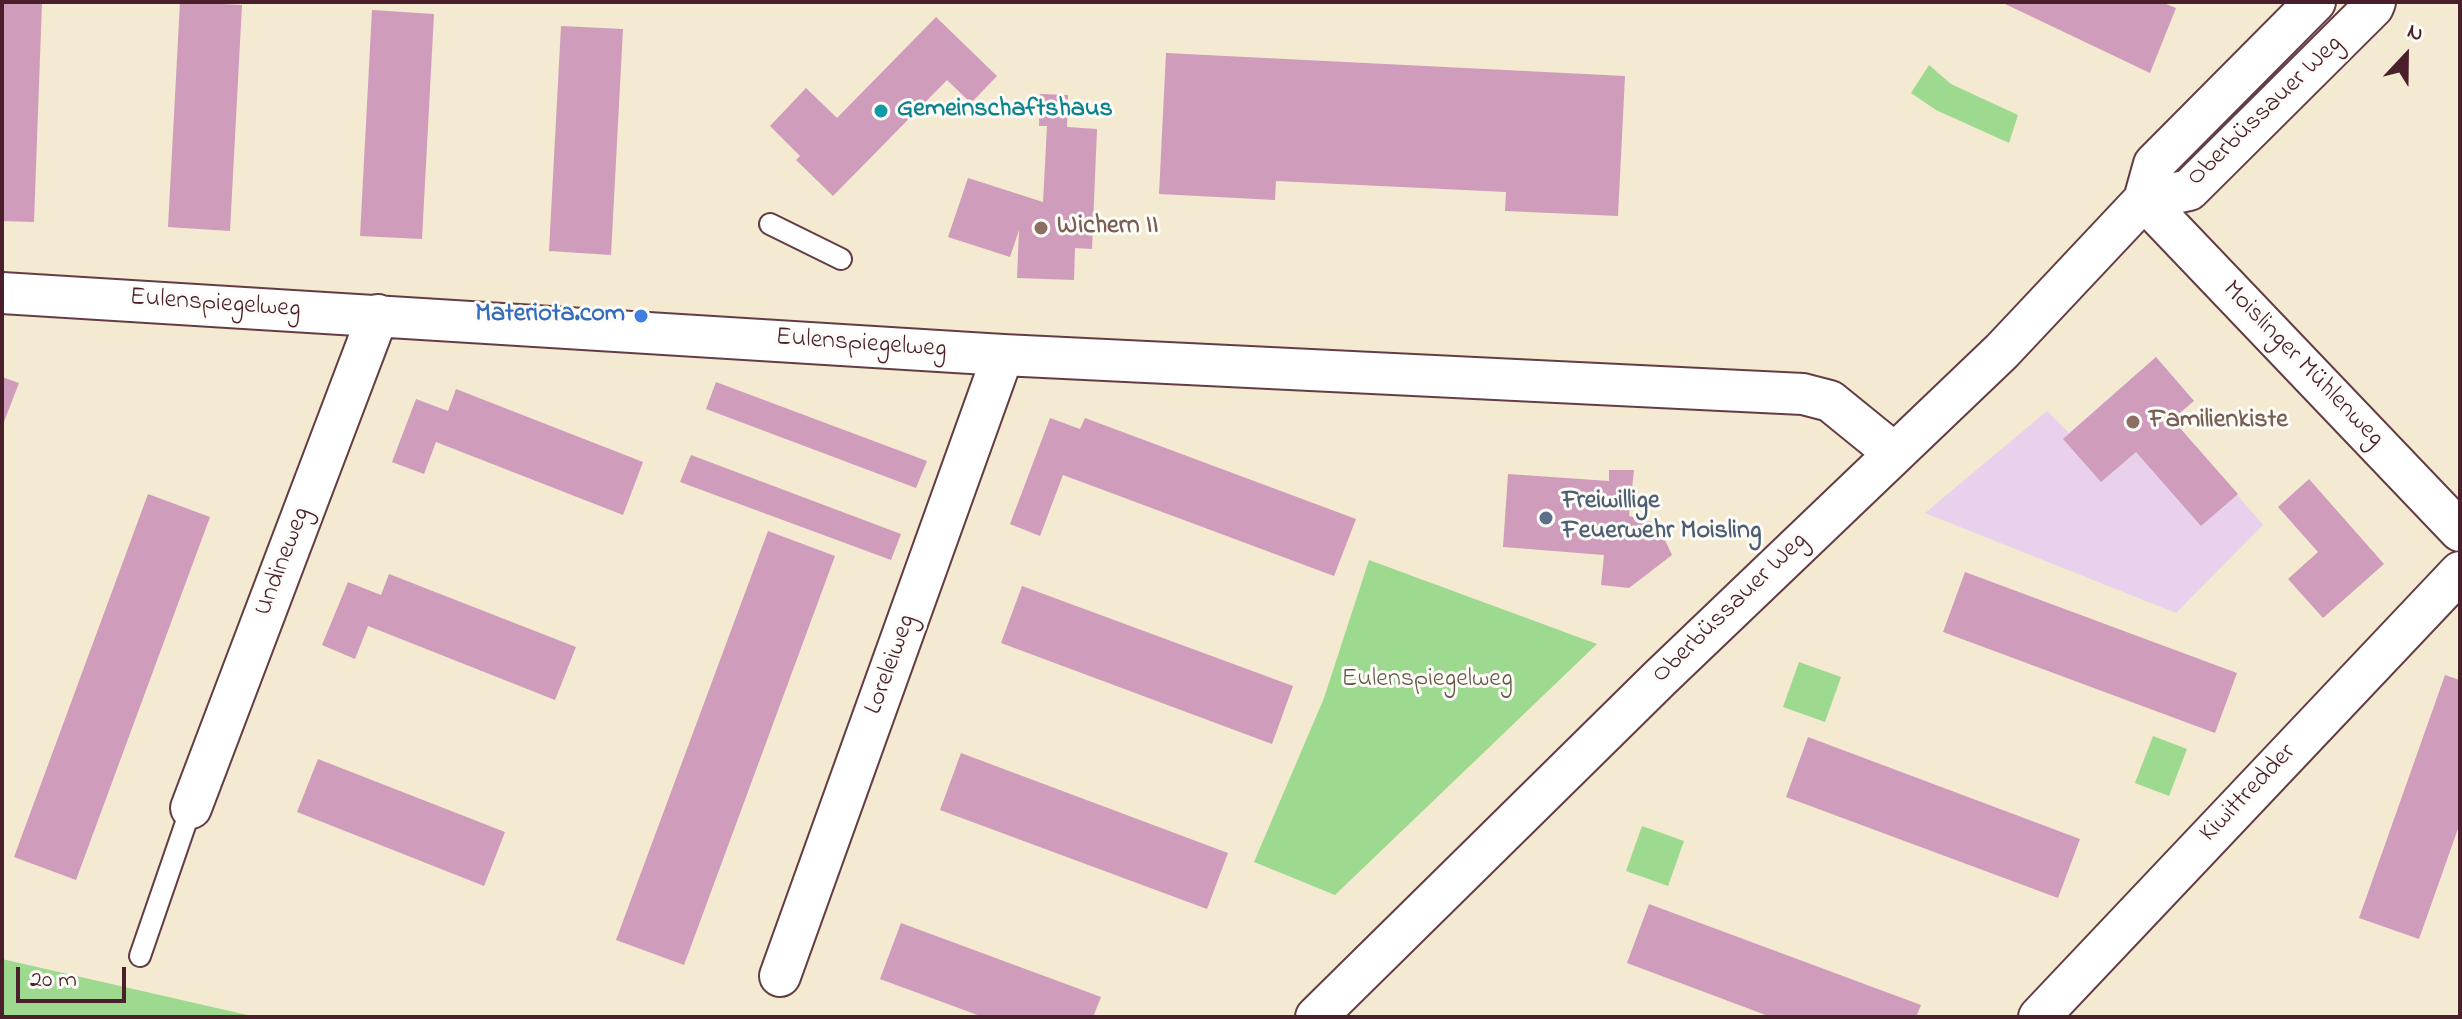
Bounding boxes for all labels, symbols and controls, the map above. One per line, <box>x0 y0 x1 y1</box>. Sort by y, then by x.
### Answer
north arrow <box>2366 16 2446 96</box>
text: N <box>2402 16 2428 51</box>
street label: Oberbüssauer Weg <box>2182 30 2350 194</box>
place label: Gemeinschaftshaus <box>897 95 1113 127</box>
marker: Gemeinschaftshaus <box>872 102 890 120</box>
place label: Wichern II <box>1057 212 1158 244</box>
marker: Wichern II <box>1032 219 1050 237</box>
street label: Moislinger Mühlenweg <box>2215 275 2389 455</box>
street label: Eulenspiegelweg <box>129 283 301 327</box>
place label: Materiota.com <box>475 300 625 332</box>
marker: Materiota.com <box>632 307 650 325</box>
street label: Eulenspiegelweg <box>775 323 947 367</box>
place label: Familienkiste <box>2149 406 2288 438</box>
marker: Familienkiste <box>2124 413 2142 431</box>
place label: Freiwillige Feuerwehr Moisling <box>1562 487 1761 548</box>
street label: Undineweg <box>249 503 319 621</box>
marker: Freiwillige Feuerwehr Moisling <box>1537 509 1555 527</box>
street label: Oberbüssauer Weg <box>1647 527 1815 691</box>
street label: Loreleiweg <box>860 611 924 719</box>
park label: Eulenspiegelweg <box>1341 665 1513 697</box>
street label: Kiwittredder <box>2194 738 2304 850</box>
scale bar <box>20 951 130 1001</box>
text: 20 m <box>30 963 77 998</box>

